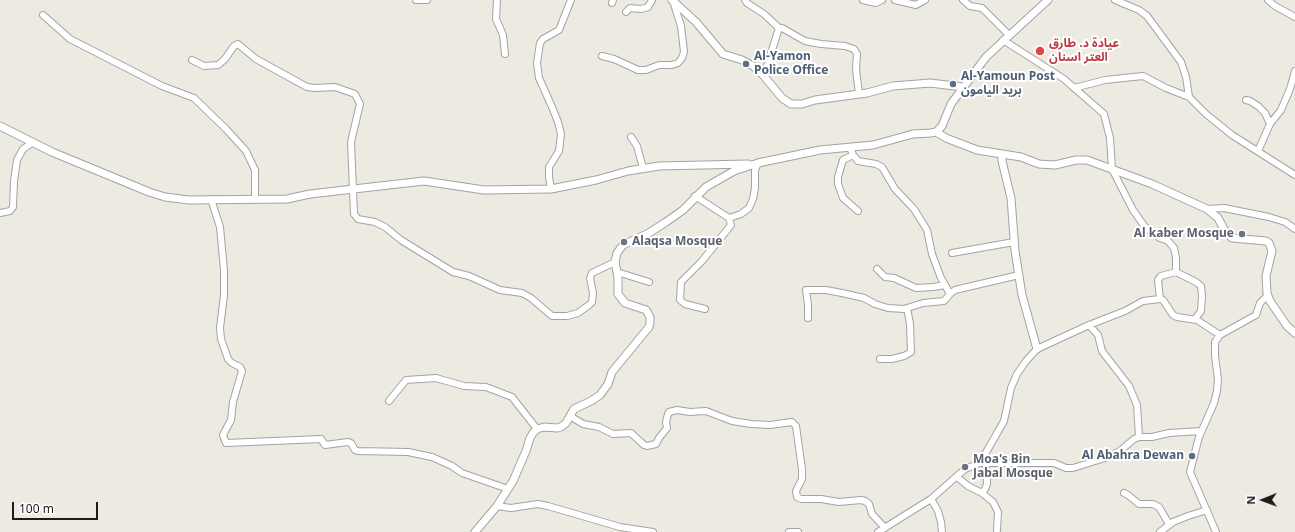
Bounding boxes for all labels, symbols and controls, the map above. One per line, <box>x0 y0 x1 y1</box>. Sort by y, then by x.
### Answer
place label: عيادة د. طارق العتر اسنان <box>1049 37 1119 65</box>
marker: عيادة د. طارق العتر اسنان <box>1034 45 1046 57</box>
place label: Al-Yamon Police Office <box>754 50 828 78</box>
marker: Al-Yamon Police Office <box>741 59 751 69</box>
place label: Al-Yamoun Post بريد اليامون <box>961 70 1055 98</box>
marker: Al-Yamoun Post بريد اليامون <box>948 79 958 89</box>
place label: Al kaber Mosque <box>1134 227 1234 241</box>
marker: Al kaber Mosque <box>1237 229 1247 239</box>
place label: Alaqsa Mosque <box>632 235 722 249</box>
marker: Alaqsa Mosque <box>619 237 629 247</box>
place label: Al Abahra Dewan <box>1082 449 1184 463</box>
marker: Al Abahra Dewan <box>1187 451 1197 461</box>
place label: Moa's Bin Jabal Mosque <box>973 453 1053 481</box>
marker: Moa's Bin Jabal Mosque <box>960 462 970 472</box>
north arrow <box>1243 480 1283 520</box>
scale bar <box>14 494 100 520</box>
text: N <box>1243 496 1258 505</box>
text: 100 m <box>19 500 54 517</box>

